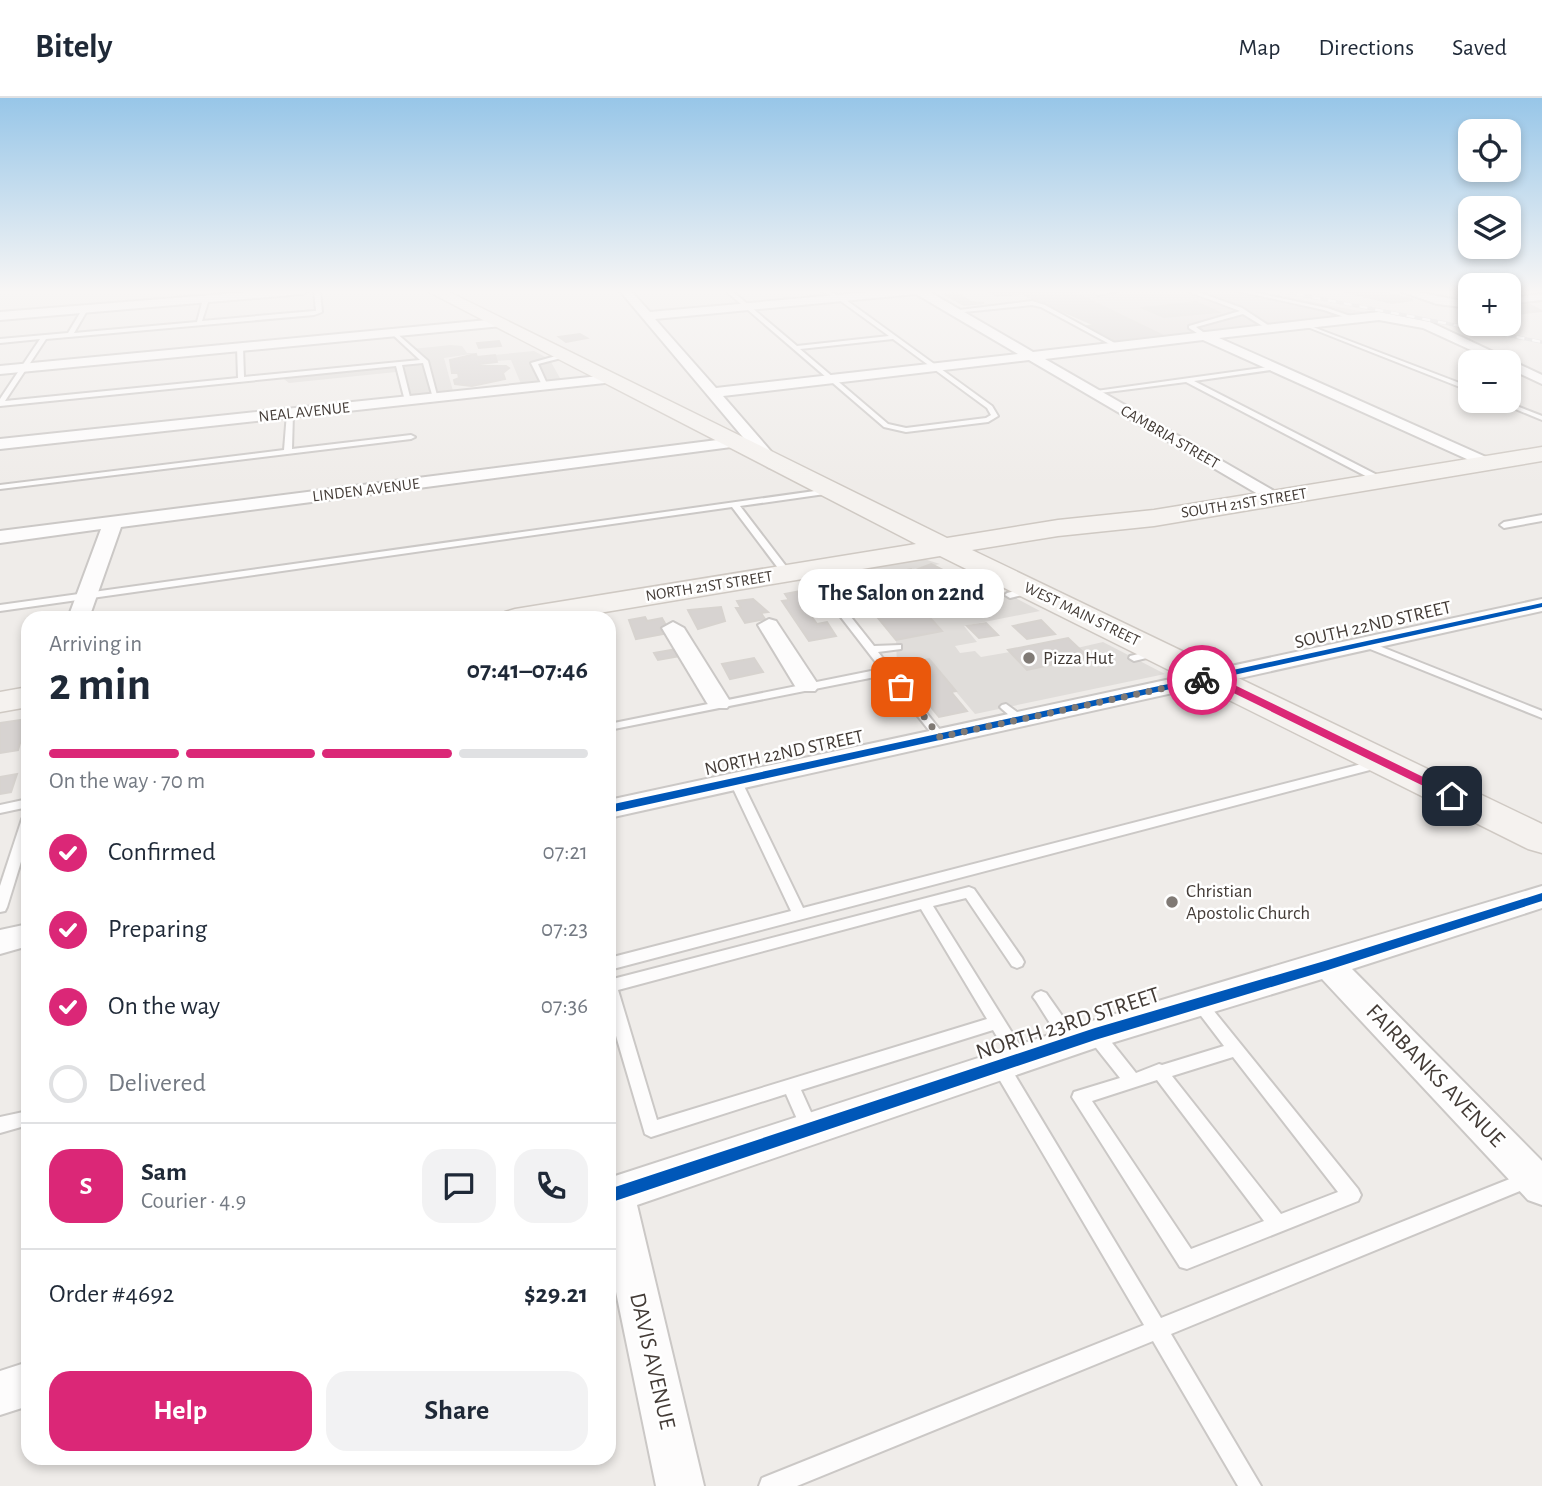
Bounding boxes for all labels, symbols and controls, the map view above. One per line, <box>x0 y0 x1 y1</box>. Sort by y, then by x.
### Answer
text: Bitely <box>35 31 113 64</box>
text: Map <box>1238 36 1280 60</box>
text: Directions <box>1318 36 1414 60</box>
text: Saved <box>1452 36 1507 60</box>
map controls <box>1458 119 1521 413</box>
button: locate <box>1458 119 1521 182</box>
button: layers <box>1458 196 1521 259</box>
button: + <box>1458 273 1521 336</box>
button: − <box>1458 350 1521 413</box>
street label: NEAL AVENUE <box>258 399 351 425</box>
street label: CAMBRIA STREET <box>1118 402 1222 472</box>
street label: LINDEN AVENUE <box>312 475 421 505</box>
street label: SOUTH 21ST STREET <box>1180 485 1308 521</box>
street label: NORTH 21ST STREET <box>644 568 774 604</box>
callout: The Salon on 22nd <box>798 568 1004 617</box>
street label: WEST MAIN STREET <box>1022 579 1143 649</box>
text: The Salon on 22nd <box>818 582 984 605</box>
street label: SOUTH 22ND STREET <box>1293 598 1453 652</box>
text: Arriving in <box>49 633 142 656</box>
courier <box>1167 645 1237 715</box>
place label: Pizza Hut <box>1043 649 1114 668</box>
marker: Pizza Hut <box>1021 650 1037 666</box>
text: 07:41–07:46 <box>466 657 588 683</box>
pin <box>871 657 931 717</box>
icon: bike <box>1183 661 1221 699</box>
text: 2 min <box>49 662 151 708</box>
icon: bag <box>882 668 920 706</box>
street label: NORTH 22ND STREET <box>703 727 865 779</box>
pin <box>1422 766 1482 826</box>
text: On the way · 70 m <box>49 770 205 793</box>
icon: home <box>1433 777 1471 815</box>
icon: check <box>49 834 87 872</box>
text: Confirmed <box>108 839 216 865</box>
text: 07:21 <box>543 841 588 864</box>
place label: Christian Apostolic Church <box>1186 882 1310 923</box>
marker: Christian Apostolic Church <box>1164 894 1180 910</box>
icon: check <box>49 911 87 949</box>
text: Preparing <box>108 916 207 942</box>
text: 07:23 <box>541 918 588 941</box>
street label: NORTH 23RD STREET <box>973 983 1163 1065</box>
icon: check <box>49 988 87 1026</box>
text: On the way <box>108 993 220 1019</box>
text: 07:36 <box>541 995 588 1018</box>
street label: FAIRBANKS AVENUE <box>1361 1000 1509 1152</box>
text: Delivered <box>108 1070 206 1096</box>
button: chat <box>422 1149 496 1223</box>
button: phone <box>514 1149 588 1223</box>
text: Sam <box>141 1159 187 1185</box>
text: S <box>80 1173 92 1199</box>
text: Courier · 4.9 <box>141 1190 246 1213</box>
text: Order #4692 <box>49 1281 174 1307</box>
text: $29.21 <box>524 1281 588 1307</box>
street label: DAVIS AVENUE <box>625 1291 679 1431</box>
button: Help <box>49 1371 312 1451</box>
button: Share <box>326 1371 588 1451</box>

